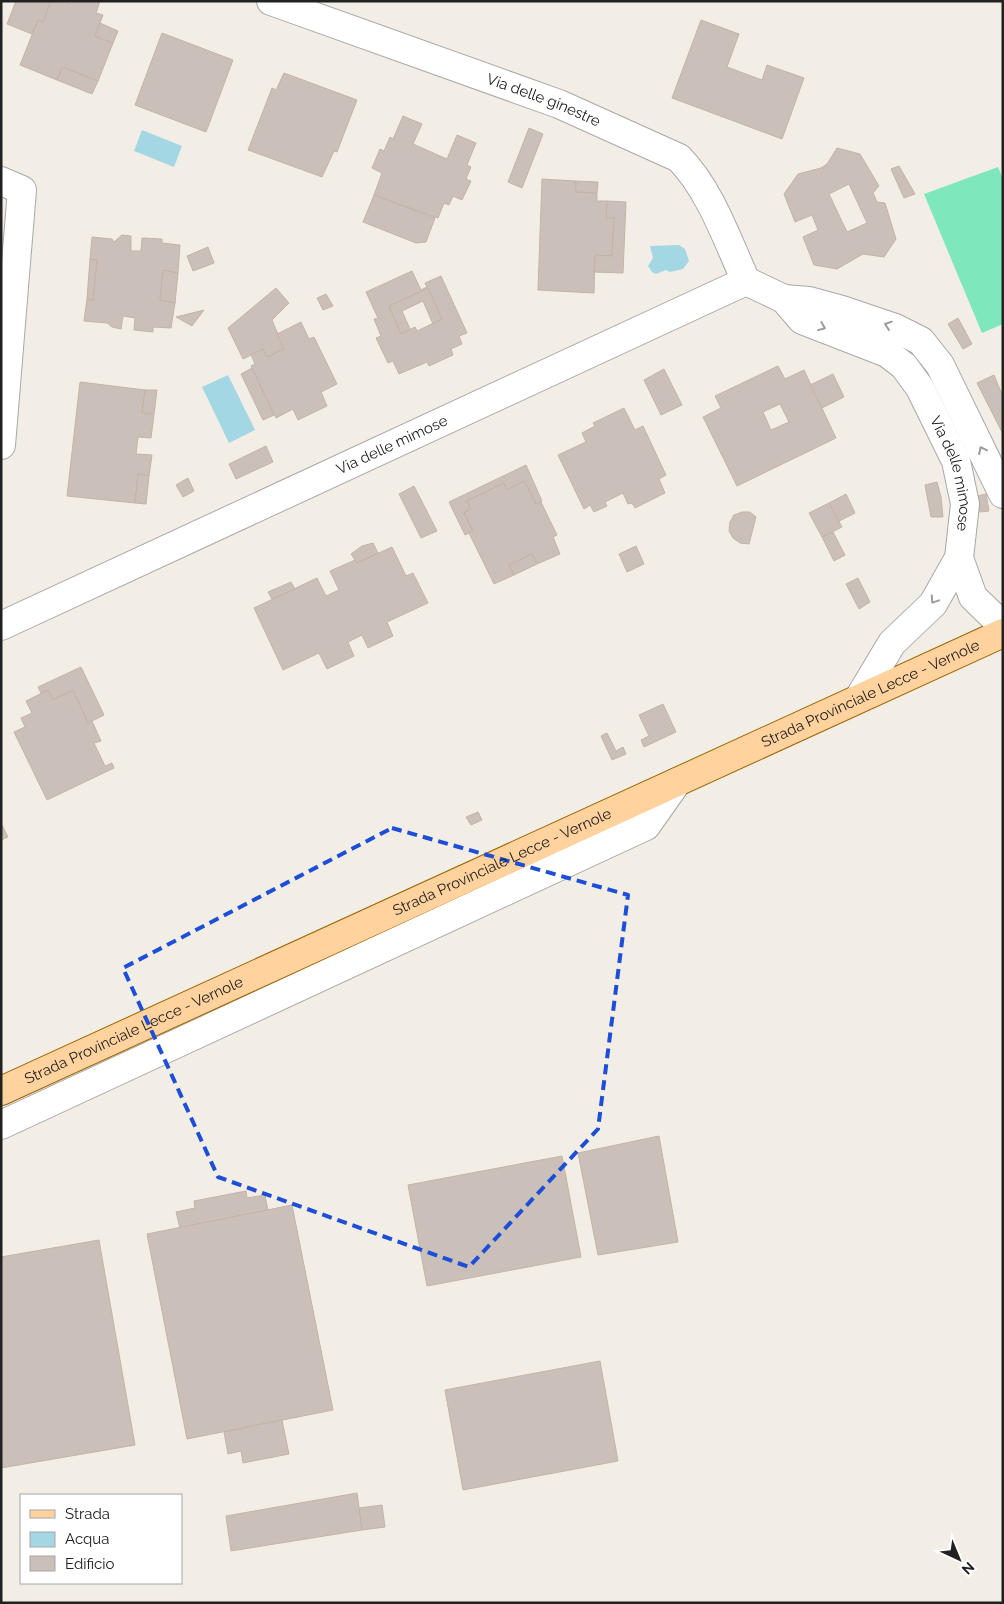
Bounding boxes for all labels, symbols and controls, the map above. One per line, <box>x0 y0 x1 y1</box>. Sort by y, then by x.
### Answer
street label: Via delle ginestre <box>484 70 603 131</box>
one-way arrow <box>817 321 826 332</box>
one-way arrow <box>884 321 893 331</box>
street label: Via delle mimose <box>334 411 451 478</box>
street label: Via delle mimose <box>926 413 974 532</box>
one-way arrow <box>978 447 988 456</box>
one-way arrow <box>931 595 940 604</box>
street label: Strada Provinciale Lecce - Vernole <box>758 636 983 751</box>
street label: Strada Provinciale Lecce - Vernole <box>390 804 614 920</box>
street label: Strada Provinciale Lecce - Vernole <box>22 973 246 1088</box>
legend <box>20 1494 182 1584</box>
text: Strada <box>65 1505 110 1523</box>
text: Acqua <box>65 1530 109 1548</box>
north arrow <box>934 1534 984 1584</box>
text: Edificio <box>65 1555 115 1573</box>
text: N <box>959 1559 977 1578</box>

